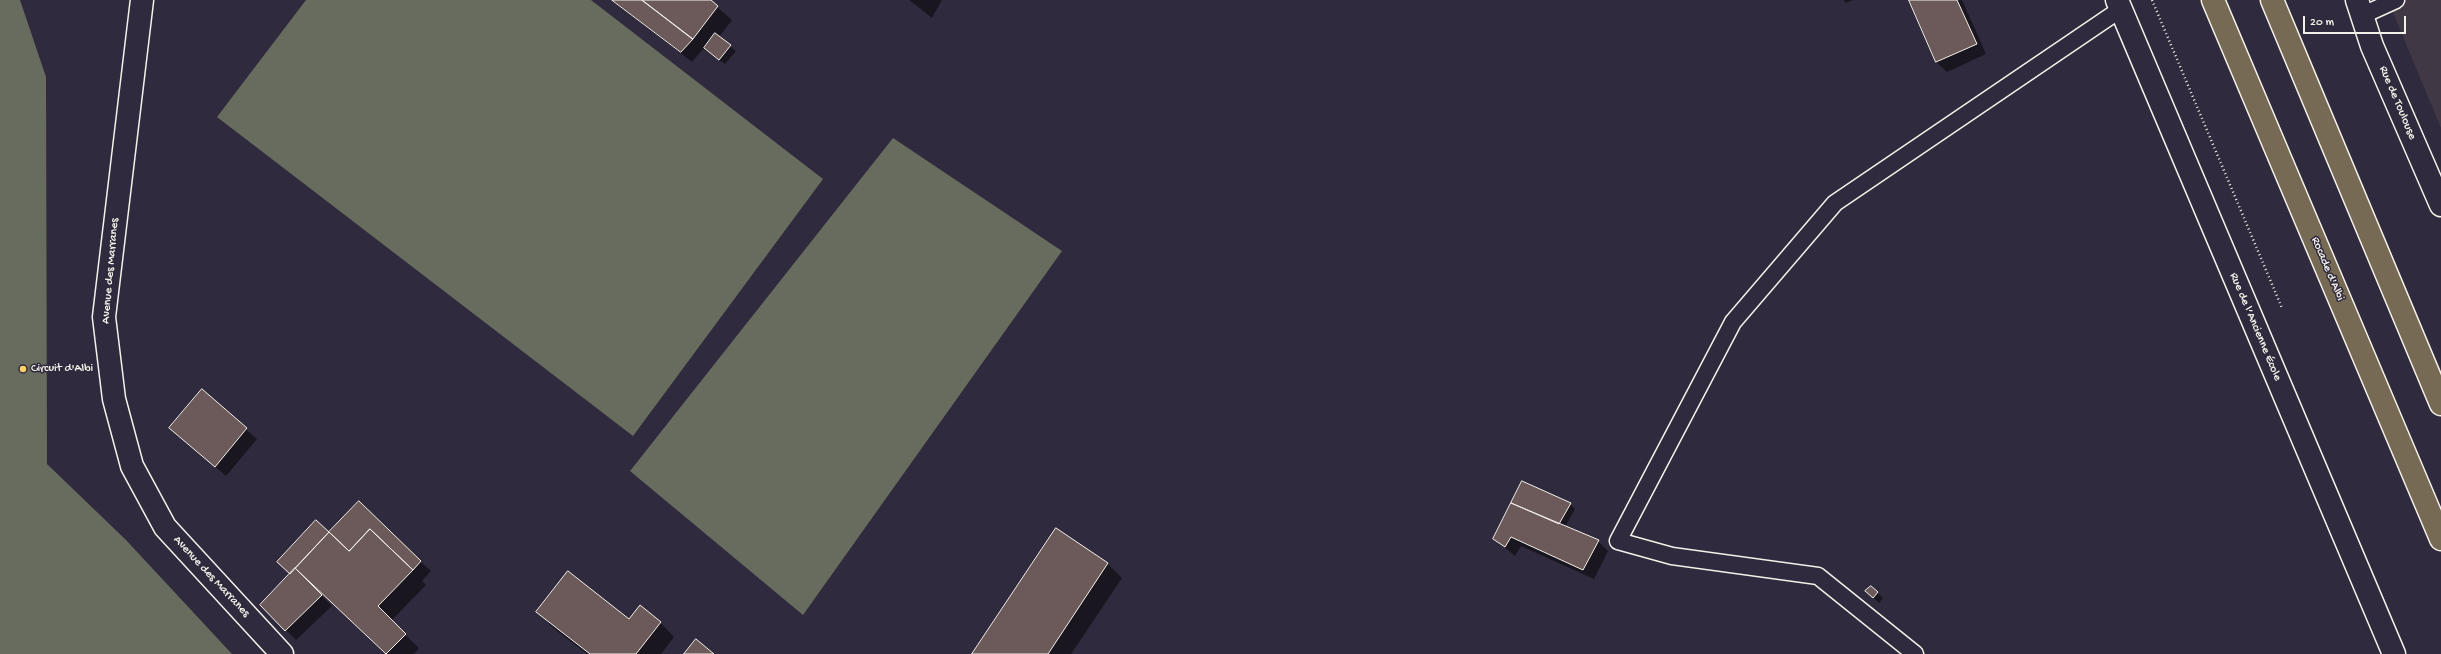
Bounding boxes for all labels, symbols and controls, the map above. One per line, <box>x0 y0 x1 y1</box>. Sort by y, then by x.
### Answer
scale bar <box>2305 8 2408 34</box>
text: 20 m <box>2310 16 2334 30</box>
street label: Rue de Toulouse <box>2375 64 2419 142</box>
street label: Avenue des Marranes <box>99 218 123 324</box>
street label: Rocade d'Albi <box>2307 235 2347 303</box>
street label: Rue de l’Ancienne École <box>2226 271 2284 383</box>
place label: Circuit d'Albi <box>31 362 93 376</box>
marker: Circuit d'Albi <box>18 364 28 374</box>
street label: Avenue des Marranes <box>170 533 252 621</box>

